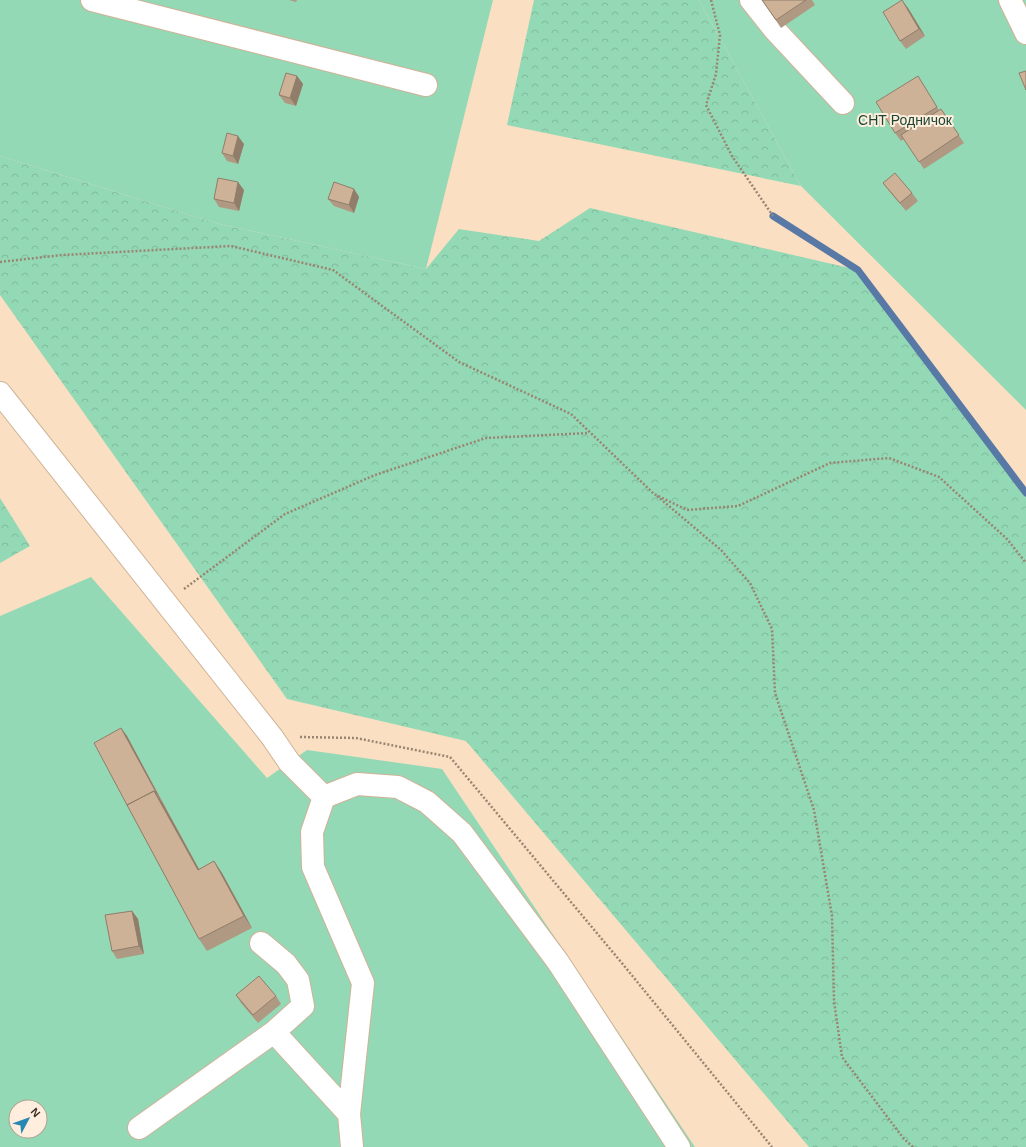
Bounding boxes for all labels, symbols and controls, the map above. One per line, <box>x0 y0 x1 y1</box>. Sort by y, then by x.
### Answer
park label: СНТ Родничок <box>858 112 953 128</box>
north arrow <box>8 1099 48 1139</box>
text: N <box>28 1106 43 1119</box>

